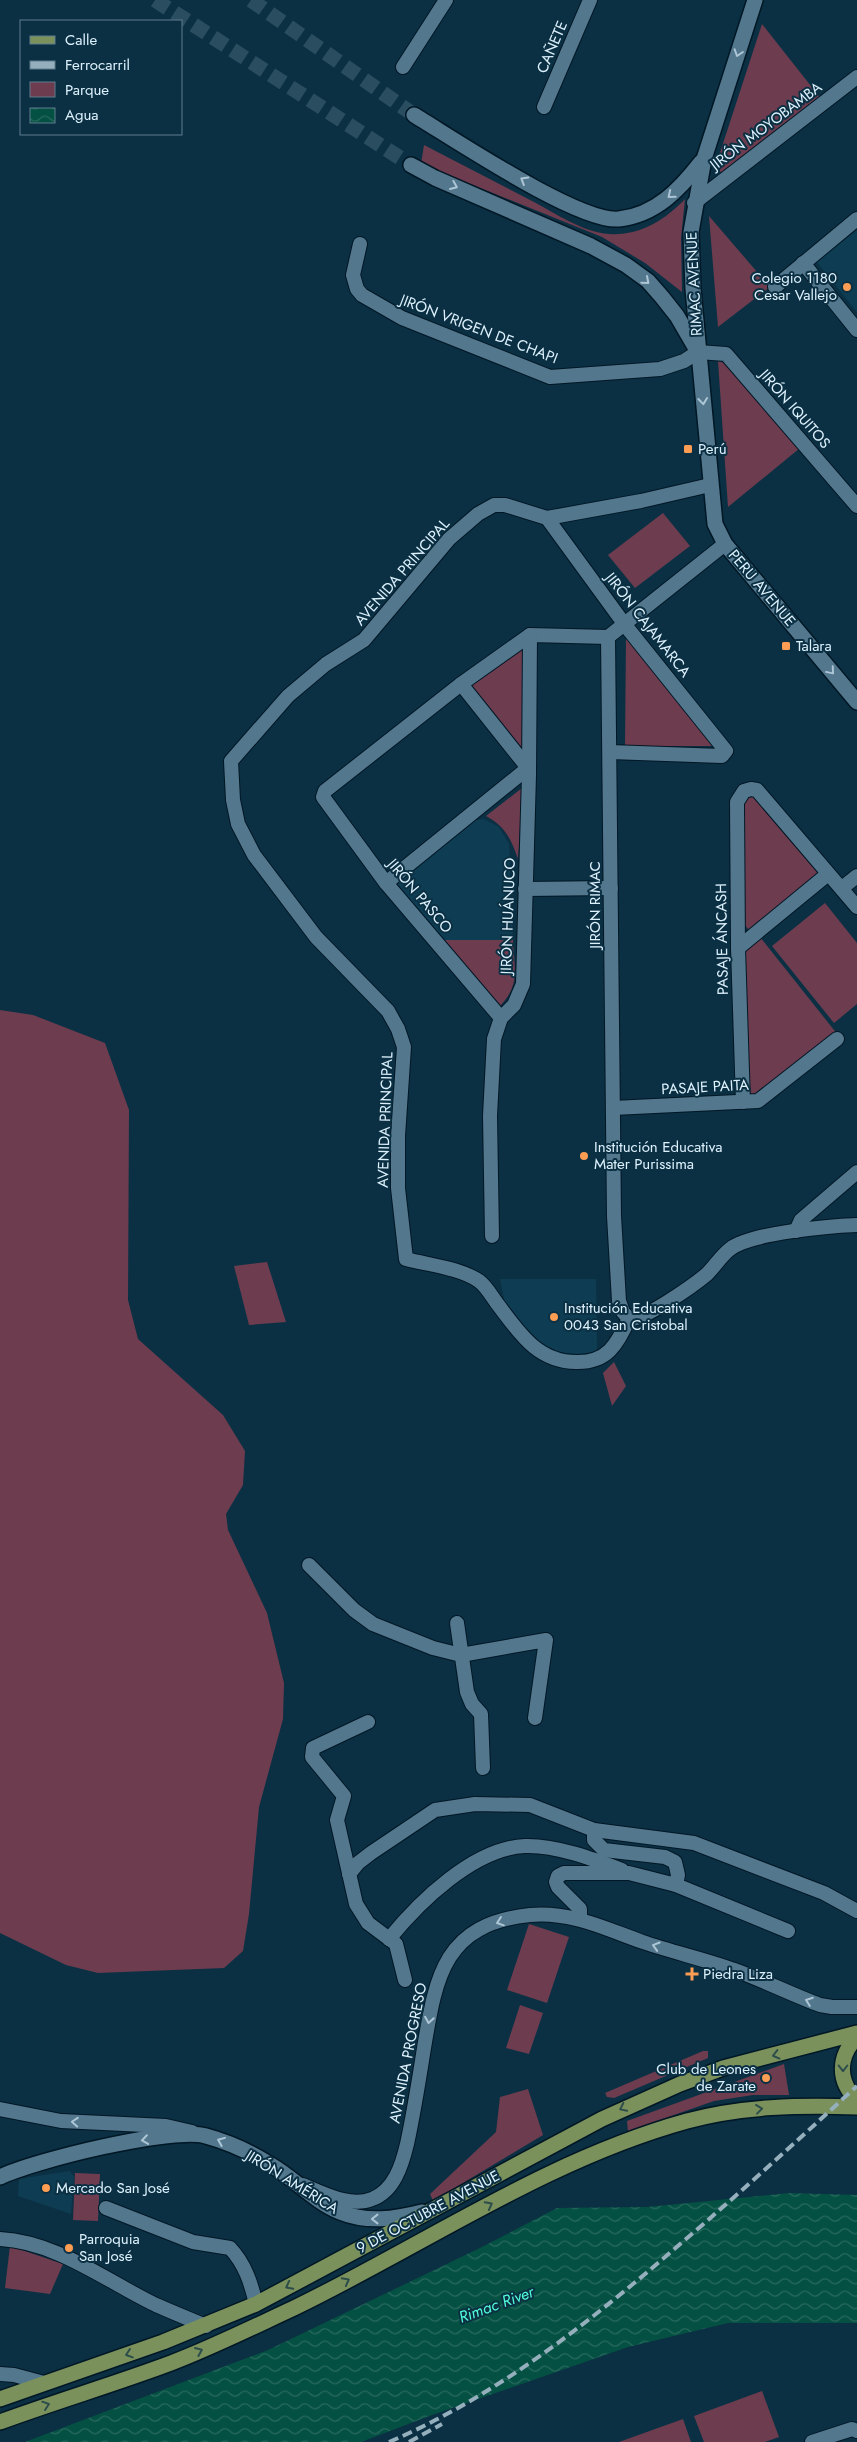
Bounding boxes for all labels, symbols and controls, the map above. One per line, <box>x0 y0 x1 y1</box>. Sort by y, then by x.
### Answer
street label: CAÑETE <box>531 17 573 77</box>
legend <box>20 20 182 135</box>
text: Calle <box>65 29 97 51</box>
one-way arrow <box>734 48 744 57</box>
text: Ferrocarril <box>65 54 130 76</box>
street label: JIRÓN MOYOBAMBA <box>704 77 827 177</box>
text: Parque <box>65 79 109 101</box>
text: Agua <box>65 104 99 126</box>
one-way arrow <box>520 177 529 187</box>
one-way arrow <box>449 180 458 191</box>
one-way arrow <box>668 190 677 199</box>
street label: RIMAC AVENUE <box>680 231 708 337</box>
place label: Colegio 1180 Cesar Vallejo <box>752 267 837 306</box>
one-way arrow <box>641 275 650 284</box>
marker: Colegio 1180 Cesar Vallejo <box>841 281 853 293</box>
street label: JIRÓN VRIGEN DE CHAPI <box>395 288 561 369</box>
street label: JIRÓN IQUITOS <box>753 363 836 453</box>
one-way arrow <box>697 397 708 405</box>
place label: Perú <box>698 438 727 460</box>
marker: Perú <box>682 443 694 455</box>
street label: AVENIDA PRINCIPAL <box>349 513 455 630</box>
street label: PERU AVENUE <box>723 545 801 631</box>
street label: JIRÓN CAJAMARCA <box>599 566 696 682</box>
place label: Talara <box>796 635 832 657</box>
marker: Talara <box>780 640 792 652</box>
one-way arrow <box>826 666 835 675</box>
street label: JIRÓN PASCO <box>381 853 458 938</box>
street label: JIRÓN HUÁNUCO <box>495 857 521 977</box>
street label: JIRÓN RIMAC <box>584 861 606 951</box>
street label: PASAJE ÁNCASH <box>710 883 734 995</box>
street label: AVENIDA PRINCIPAL <box>372 1052 398 1188</box>
street label: PASAJE PAITA <box>661 1074 749 1100</box>
place label: Institución Educativa Mater Purissima <box>594 1136 723 1175</box>
marker: Institución Educativa Mater Purissima <box>578 1150 590 1162</box>
place label: Institución Educativa 0043 San Cristobal <box>564 1297 693 1336</box>
marker: Institución Educativa 0043 San Cristobal <box>548 1311 560 1323</box>
one-way arrow <box>496 1916 504 1926</box>
one-way arrow <box>653 1942 661 1952</box>
place label: Piedra Liza <box>703 1963 773 1985</box>
marker: Piedra Liza <box>685 1967 699 1981</box>
street label: AVENIDA PROGRESO <box>384 1981 432 2125</box>
one-way arrow <box>806 1997 814 2007</box>
one-way arrow <box>424 2016 434 2025</box>
one-way arrow <box>772 2049 781 2060</box>
place label: Club de Leones de Zarate <box>656 2058 756 2097</box>
one-way arrow <box>838 2065 848 2073</box>
marker: Club de Leones de Zarate <box>760 2072 772 2084</box>
one-way arrow <box>619 2102 628 2113</box>
one-way arrow <box>755 2104 763 2115</box>
one-way arrow <box>71 2116 79 2127</box>
one-way arrow <box>140 2134 149 2144</box>
one-way arrow <box>218 2137 226 2147</box>
street label: JIRÓN AMÉRICA <box>240 2144 343 2219</box>
street label: 9 DE OCTUBRE AVENUE <box>352 2165 504 2259</box>
place label: Mercado San José <box>56 2177 170 2199</box>
marker: Mercado San José <box>40 2182 52 2194</box>
one-way arrow <box>484 2201 493 2211</box>
one-way arrow <box>371 2214 379 2224</box>
place label: Parroquia San José <box>79 2228 140 2267</box>
marker: Parroquia San José <box>63 2242 75 2254</box>
one-way arrow <box>340 2277 349 2287</box>
one-way arrow <box>285 2280 294 2290</box>
water label: Rimac River <box>455 2280 539 2329</box>
one-way arrow <box>194 2347 203 2358</box>
one-way arrow <box>125 2348 134 2358</box>
one-way arrow <box>41 2401 50 2411</box>

